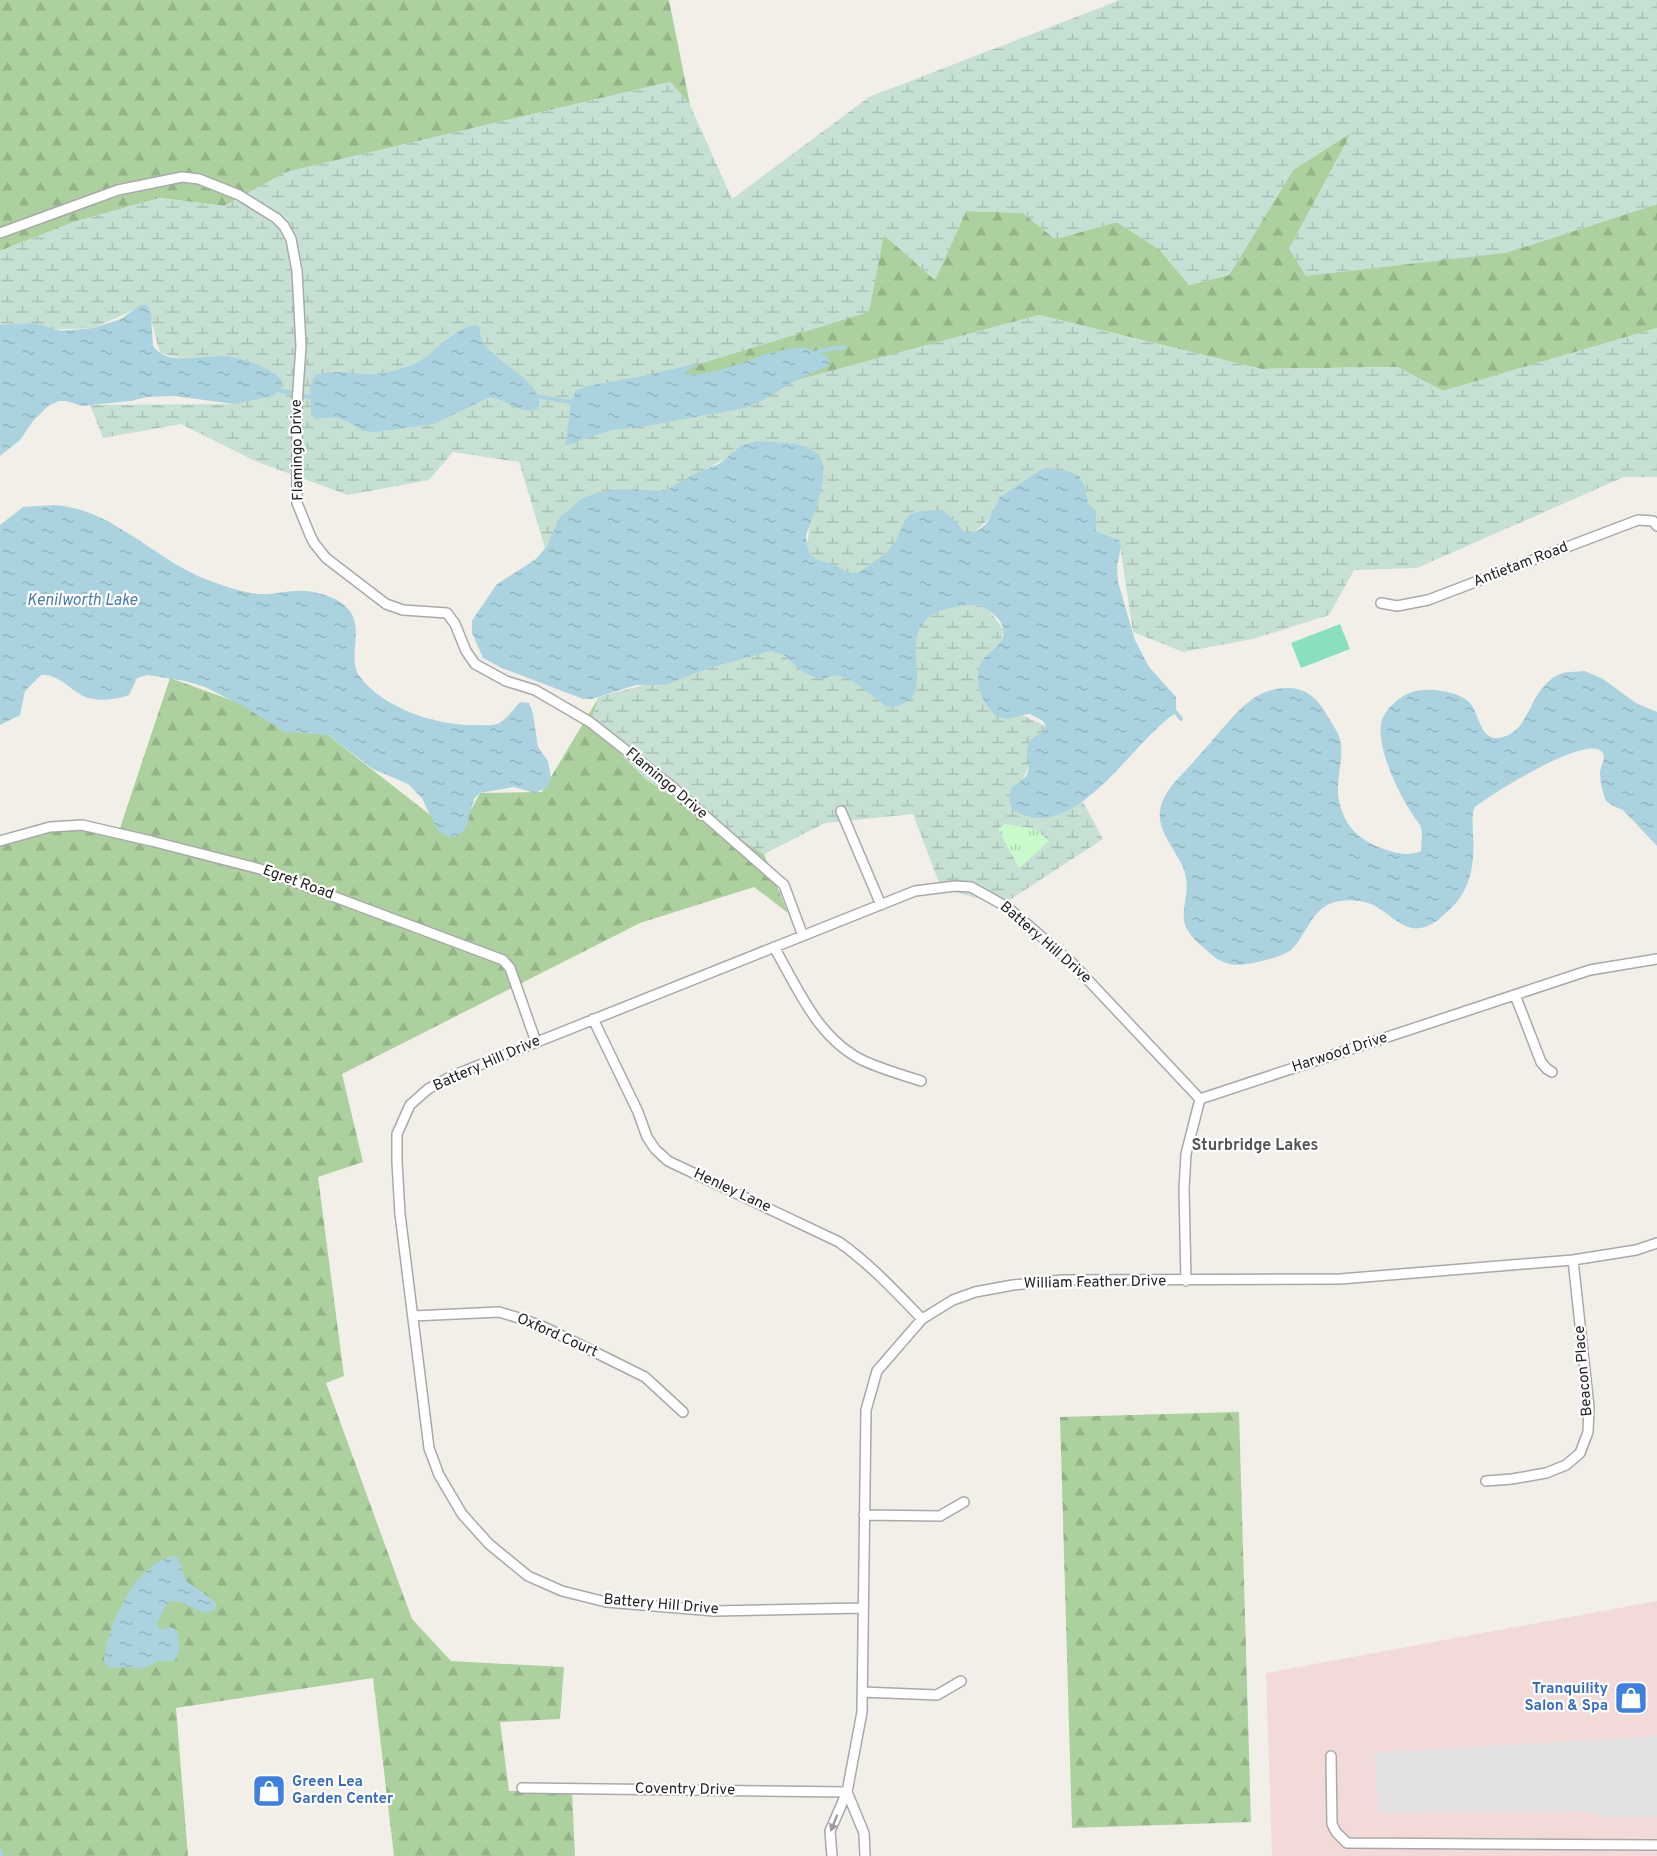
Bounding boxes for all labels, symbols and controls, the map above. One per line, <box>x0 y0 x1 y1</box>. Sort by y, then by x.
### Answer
street label: Flamingo Drive <box>288 399 308 501</box>
street label: Antietam Road <box>1471 538 1571 592</box>
water label: Kenilworth Lake <box>27 591 138 611</box>
street label: Flamingo Drive <box>621 744 711 824</box>
street label: Egret Road <box>260 861 336 905</box>
street label: Battery Hill Drive <box>995 898 1095 988</box>
street label: Harwood Drive <box>1290 1029 1390 1077</box>
street label: Battery Hill Drive <box>430 1032 544 1096</box>
district label: Sturbridge Lakes <box>1192 1136 1319 1156</box>
street label: Henley Lane <box>690 1165 774 1217</box>
street label: William Feather Drive <box>1024 1272 1166 1294</box>
street label: Oxford Court <box>513 1310 601 1362</box>
street label: Beacon Place <box>1571 1325 1597 1417</box>
street label: Battery Hill Drive <box>603 1591 719 1619</box>
place label: Tranquility Salon & Spa <box>1524 1680 1608 1716</box>
shop icon: Tranquility Salon & Spa <box>1613 1680 1649 1716</box>
shop icon: Green Lea Garden Center <box>251 1773 287 1809</box>
place label: Green Lea Garden Center <box>292 1773 394 1809</box>
street label: Coventry Drive <box>635 1780 735 1800</box>
one-way arrow <box>829 1814 838 1832</box>

